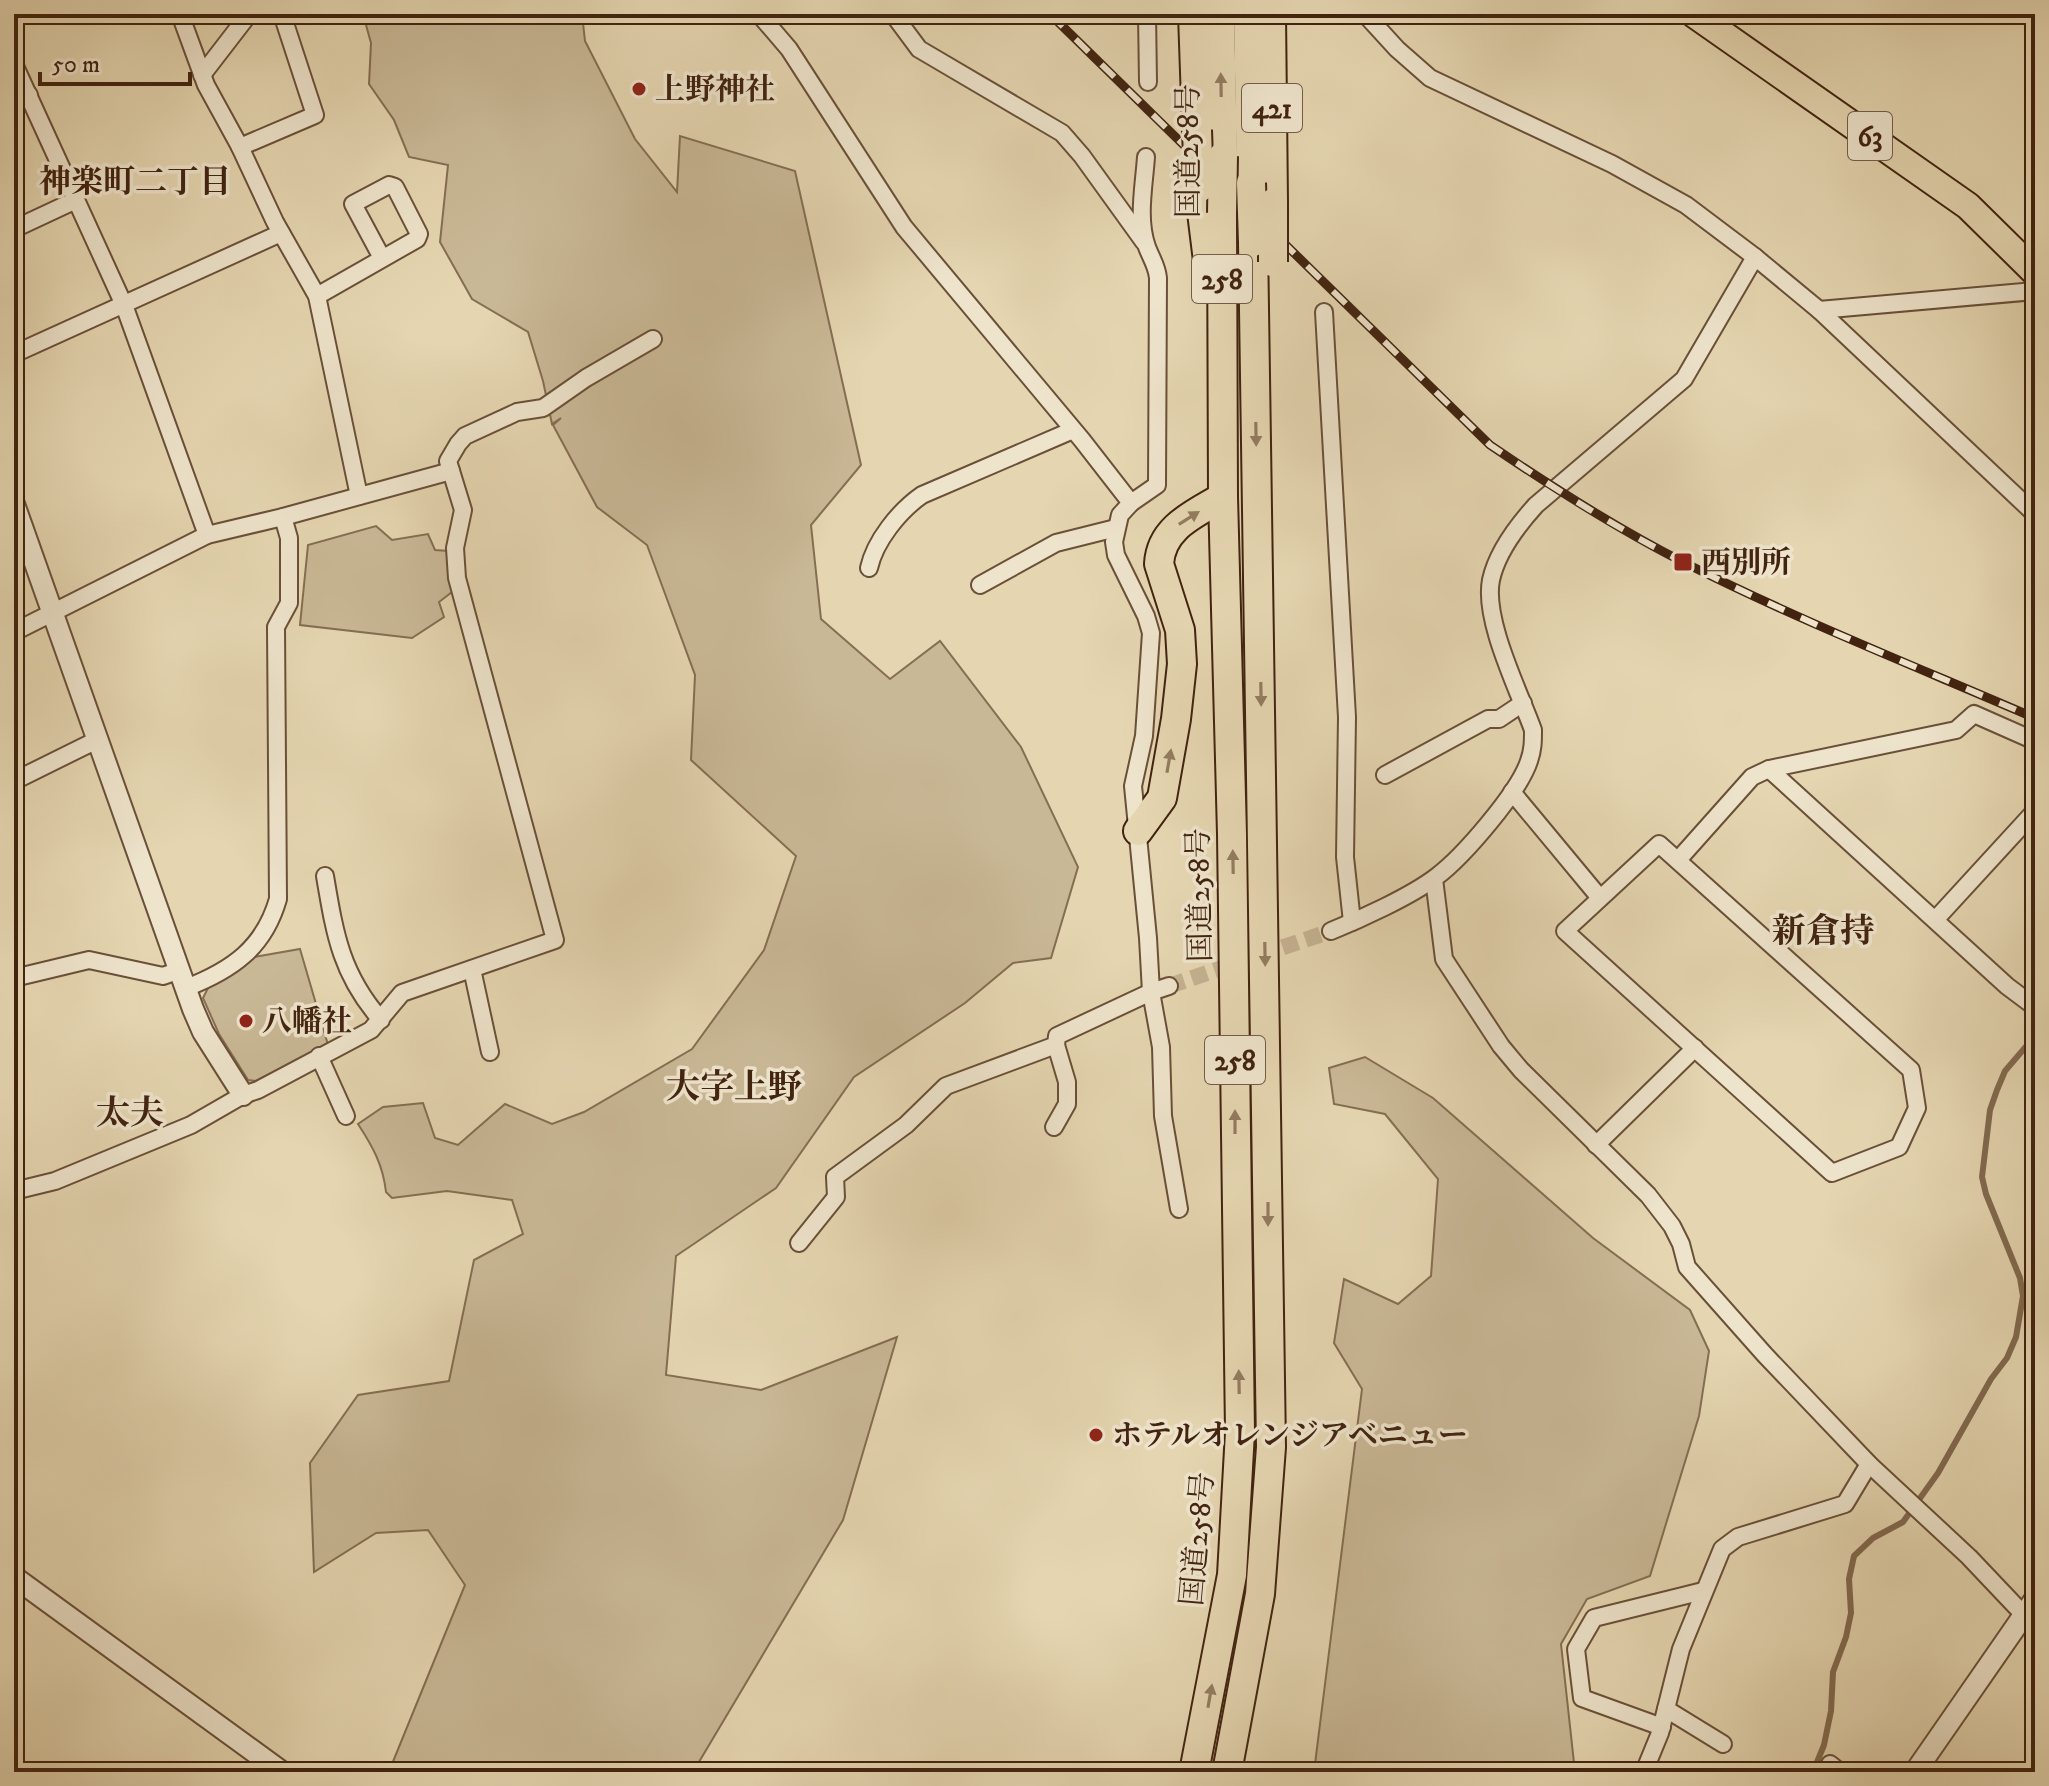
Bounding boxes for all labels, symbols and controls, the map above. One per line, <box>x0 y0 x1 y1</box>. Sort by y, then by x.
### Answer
scale bar <box>40 36 190 86</box>
text: 50 m <box>52 50 100 80</box>
place label: 上野神社 <box>655 72 775 109</box>
one-way arrow <box>1215 72 1228 97</box>
marker: 上野神社 <box>630 80 648 98</box>
street label: 国道258号 <box>1171 84 1208 218</box>
road number: 421 <box>1242 84 1302 132</box>
road number: 63 <box>1848 112 1892 160</box>
district label: 神楽町二丁目 <box>39 163 231 203</box>
road number: 258 <box>1192 255 1252 303</box>
one-way arrow <box>1250 422 1263 447</box>
one-way arrow <box>1178 511 1200 525</box>
place label: 西別所 <box>1701 545 1791 582</box>
marker: 西別所 <box>1672 551 1694 573</box>
one-way arrow <box>1255 682 1267 707</box>
one-way arrow <box>1164 749 1176 774</box>
street label: 国道258号 <box>1181 827 1220 962</box>
one-way arrow <box>1227 849 1239 874</box>
district label: 新倉持 <box>1772 911 1874 953</box>
one-way arrow <box>1259 942 1271 967</box>
place label: 八幡社 <box>262 1004 352 1041</box>
marker: 八幡社 <box>237 1012 255 1030</box>
road number: 258 <box>1205 1036 1265 1084</box>
district label: 大字上野 <box>666 1067 802 1109</box>
district label: 太夫 <box>96 1093 164 1135</box>
one-way arrow <box>1229 1109 1241 1134</box>
one-way arrow <box>1262 1202 1274 1227</box>
one-way arrow <box>1233 1369 1245 1394</box>
place label: ホテルオレンジアベニュー <box>1112 1418 1468 1455</box>
marker: ホテルオレンジアベニュー <box>1087 1426 1105 1444</box>
street label: 国道258号 <box>1174 1471 1223 1608</box>
one-way arrow <box>1205 1683 1217 1708</box>

